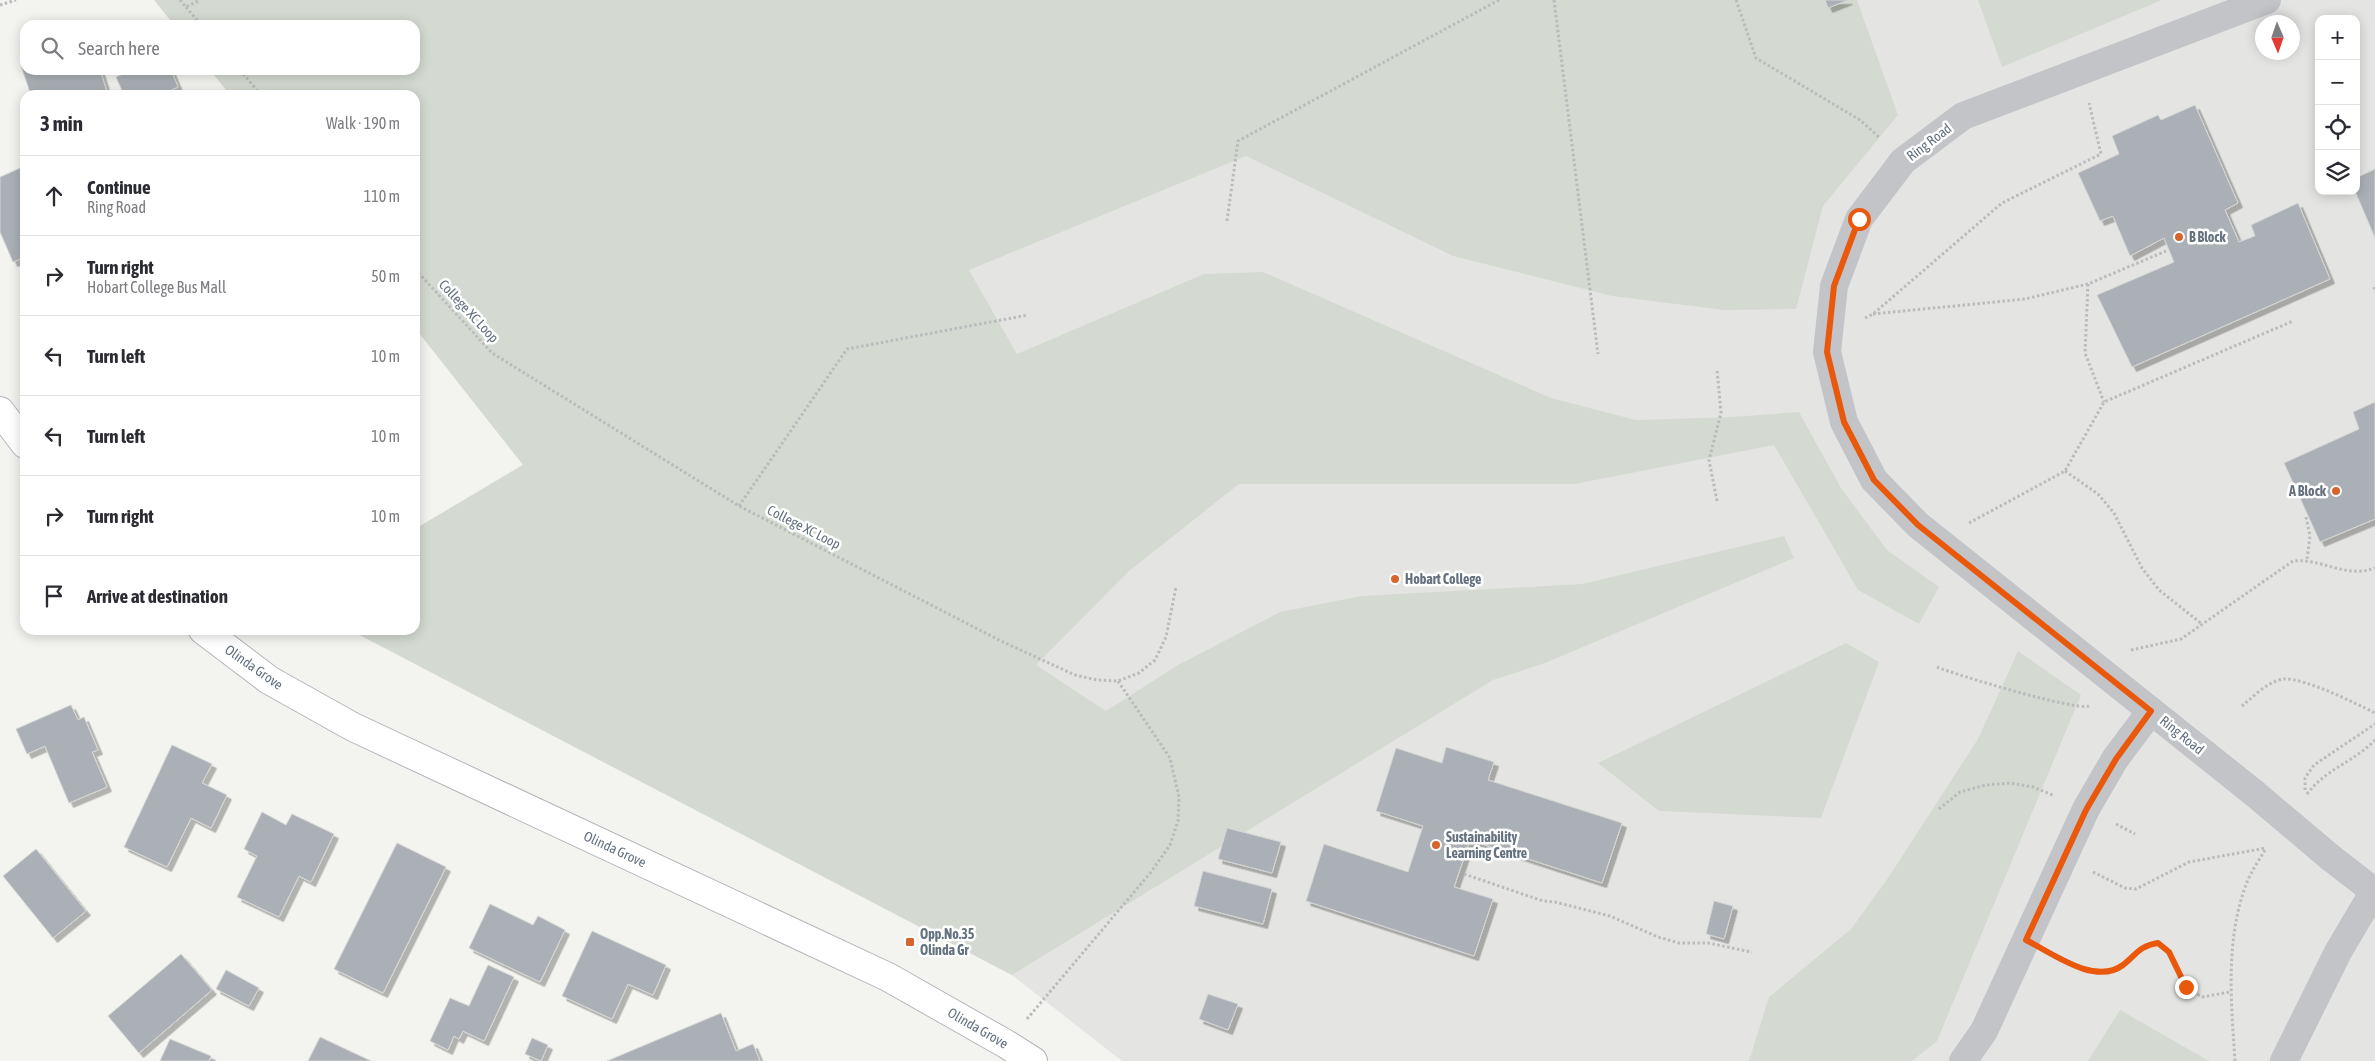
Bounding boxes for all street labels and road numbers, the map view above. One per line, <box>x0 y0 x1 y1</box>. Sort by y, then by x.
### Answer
street label: Ring Road <box>1904 120 1954 164</box>
street label: College XC Loop <box>436 276 502 346</box>
street label: College XC Loop <box>765 502 844 552</box>
street label: Olinda Grove <box>222 641 286 693</box>
street label: Ring Road <box>2157 713 2207 757</box>
street label: Olinda Grove <box>581 828 649 870</box>
street label: Olinda Grove <box>945 1004 1011 1052</box>

